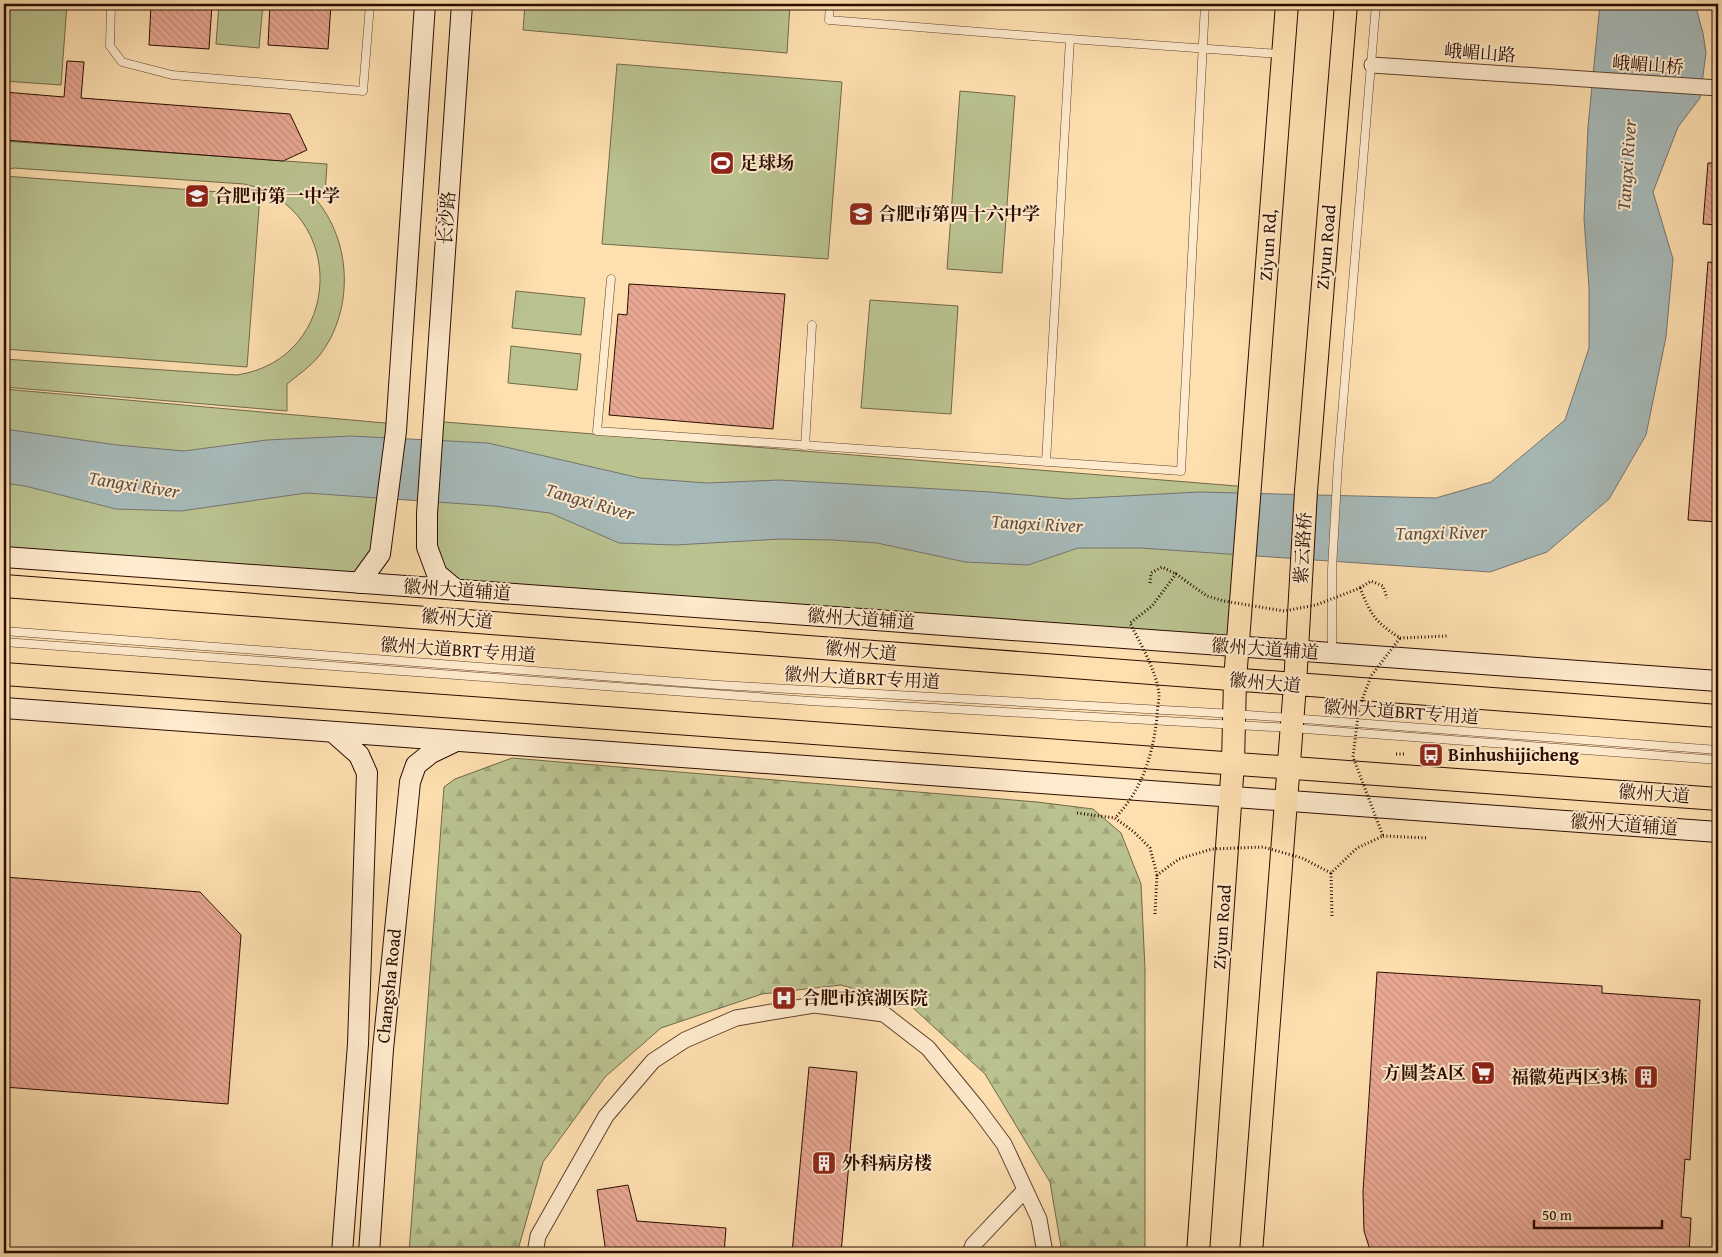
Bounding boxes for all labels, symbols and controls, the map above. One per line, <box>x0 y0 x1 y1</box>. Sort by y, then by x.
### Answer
street label: 峨嵋山路 <box>1443 37 1517 68</box>
street label: 峨嵋山桥 <box>1611 49 1685 80</box>
water label: Tangxi River <box>1609 117 1643 212</box>
place label: 足球场 <box>740 149 794 176</box>
sports icon: 足球场 <box>709 150 735 176</box>
place label: 合肥市第一中学 <box>214 182 340 209</box>
school or university icon: 合肥市第一中学 <box>184 183 210 209</box>
street label: 长沙路 <box>431 190 462 246</box>
place label: 合肥市第四十六中学 <box>878 200 1040 227</box>
school or university icon: 合肥市第四十六中学 <box>848 201 874 227</box>
street label: Ziyun Road <box>1308 203 1343 290</box>
street label: Ziyun Rd, <box>1252 208 1283 282</box>
water label: Tangxi River <box>86 463 182 505</box>
water label: Tangxi River <box>542 475 639 527</box>
water label: Tangxi River <box>990 507 1084 539</box>
street label: 紫云路桥 <box>1287 511 1318 585</box>
water label: Tangxi River <box>1395 517 1488 547</box>
street label: 徽州大道辅道 <box>402 572 512 607</box>
street label: 徽州大道辅道 <box>806 601 916 636</box>
street label: 徽州大道 <box>420 602 494 635</box>
street label: 徽州大道BRT专用道 <box>379 631 537 668</box>
street label: 徽州大道辅道 <box>1210 631 1320 666</box>
street label: 徽州大道 <box>824 634 898 667</box>
street label: 徽州大道BRT专用道 <box>783 660 941 695</box>
street label: 徽州大道 <box>1228 666 1302 699</box>
street label: 徽州大道BRT专用道 <box>1322 693 1480 730</box>
place label: Binhushijicheng <box>1448 741 1579 768</box>
bus stop icon: Binhushijicheng <box>1418 742 1444 768</box>
street label: 徽州大道 <box>1617 778 1691 809</box>
street label: 徽州大道辅道 <box>1569 807 1679 842</box>
street label: Ziyun Road <box>1205 883 1238 970</box>
street label: Changsha Road <box>369 927 408 1044</box>
place label: 合肥市滨湖医院 <box>802 984 928 1011</box>
hospital icon: 合肥市滨湖医院 <box>771 985 797 1011</box>
place label: 方圆荟A区 <box>1382 1059 1466 1086</box>
supermarket icon: 方圆荟A区 <box>1470 1060 1496 1086</box>
place label: 福徽苑西区3栋 <box>1511 1063 1628 1090</box>
building icon: 福徽苑西区3栋 <box>1633 1064 1659 1090</box>
place label: 外科病房楼 <box>842 1149 932 1176</box>
building icon: 外科病房楼 <box>811 1150 837 1176</box>
scale bar <box>1534 1197 1662 1229</box>
text: 50 m <box>1542 1204 1573 1225</box>

